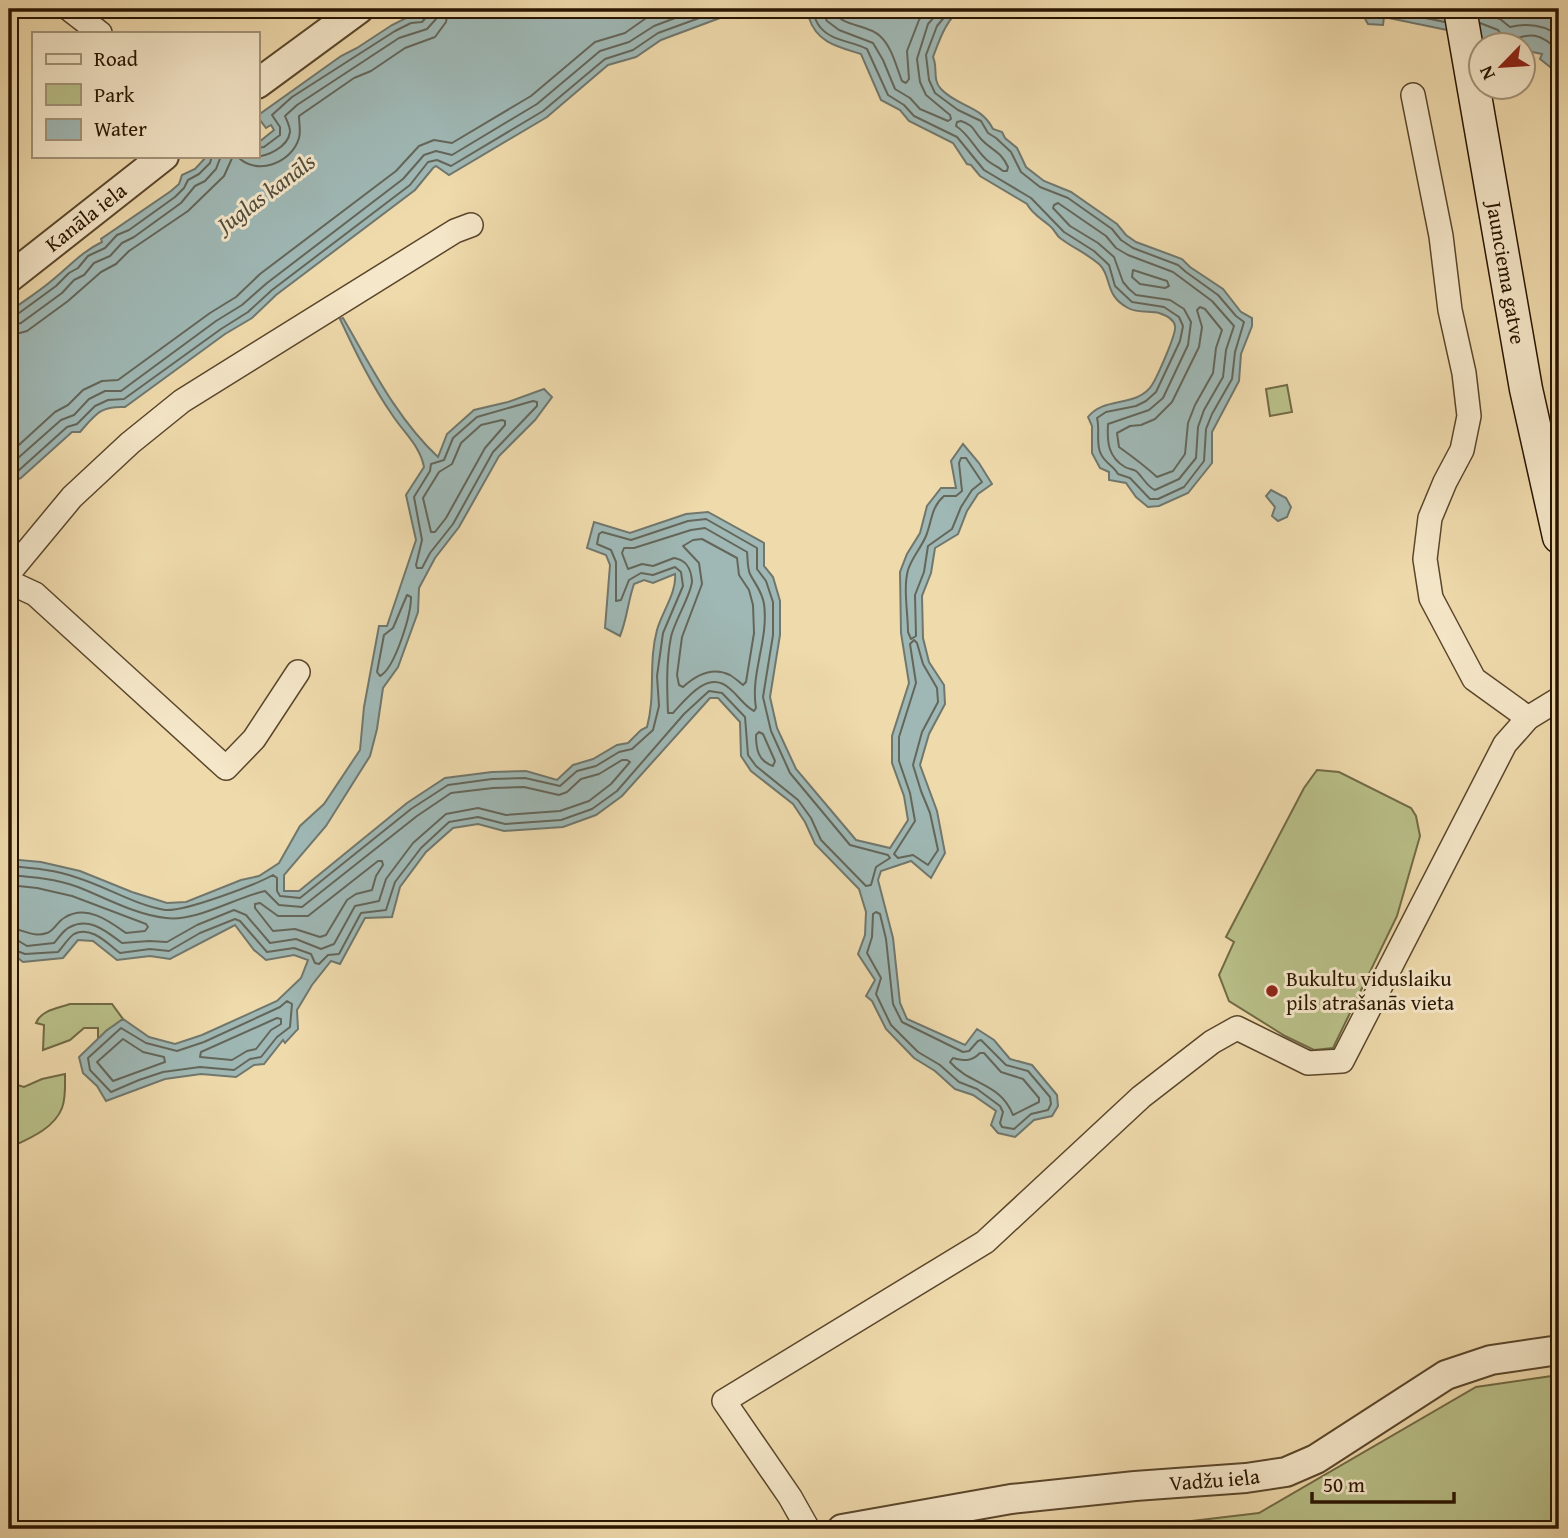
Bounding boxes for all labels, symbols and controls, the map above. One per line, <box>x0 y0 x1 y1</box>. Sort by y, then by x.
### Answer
legend <box>32 32 259 158</box>
north arrow <box>1466 32 1536 102</box>
text: Road <box>94 43 139 74</box>
text: N <box>1471 61 1502 85</box>
text: Park <box>94 79 135 110</box>
text: Water <box>94 113 147 144</box>
water label: Juglas kanāls <box>207 144 322 243</box>
street label: Kanāla iela <box>38 175 133 259</box>
street label: Jaunciema gatve <box>1478 196 1534 347</box>
place label: Bukultu viduslaiku pils atrašanās vieta <box>1286 963 1454 1018</box>
marker: Bukultu viduslaiku pils atrašanās vieta <box>1264 983 1280 999</box>
street label: Vadžu iela <box>1168 1460 1262 1498</box>
scale bar <box>1312 1461 1454 1505</box>
text: 50 m <box>1323 1469 1365 1500</box>

